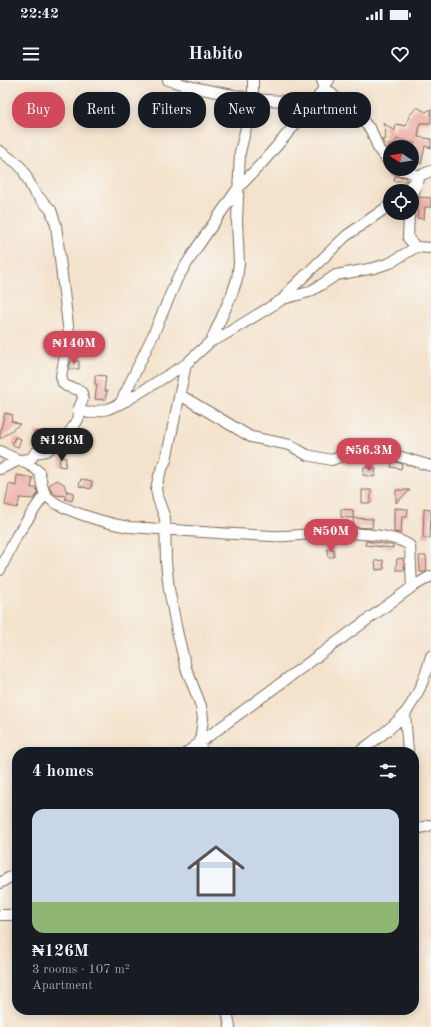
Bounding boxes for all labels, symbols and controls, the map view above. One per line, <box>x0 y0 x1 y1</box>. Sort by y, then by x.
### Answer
text: 22:42 <box>20 7 59 22</box>
icon: menu <box>20 43 42 65</box>
icon: heart <box>389 43 411 65</box>
text: Habito <box>188 45 243 63</box>
chip: Buy <box>12 92 65 128</box>
chip: Rent <box>73 92 130 128</box>
chip: Filters <box>138 92 206 128</box>
chip: New <box>214 92 270 128</box>
chip: Apartment <box>278 92 371 128</box>
north arrow <box>383 140 419 176</box>
map controls <box>383 140 419 220</box>
button: locate <box>383 184 419 220</box>
pin: ₦140M <box>46 331 102 365</box>
text: ₦140M <box>52 337 96 350</box>
pin: ₦126M <box>34 428 90 462</box>
text: ₦126M <box>40 434 84 447</box>
pin: ₦56.3M <box>336 438 402 472</box>
text: ₦56.3M <box>345 444 393 457</box>
pin: ₦50M <box>307 519 355 553</box>
text: ₦50M <box>313 525 349 538</box>
icon: filters <box>377 760 399 782</box>
text: 4 homes <box>32 763 94 780</box>
icon: home <box>180 835 252 907</box>
text: ₦126M <box>32 943 89 960</box>
text: 3 rooms · 107 m² <box>32 963 130 976</box>
text: Apartment <box>32 979 93 992</box>

